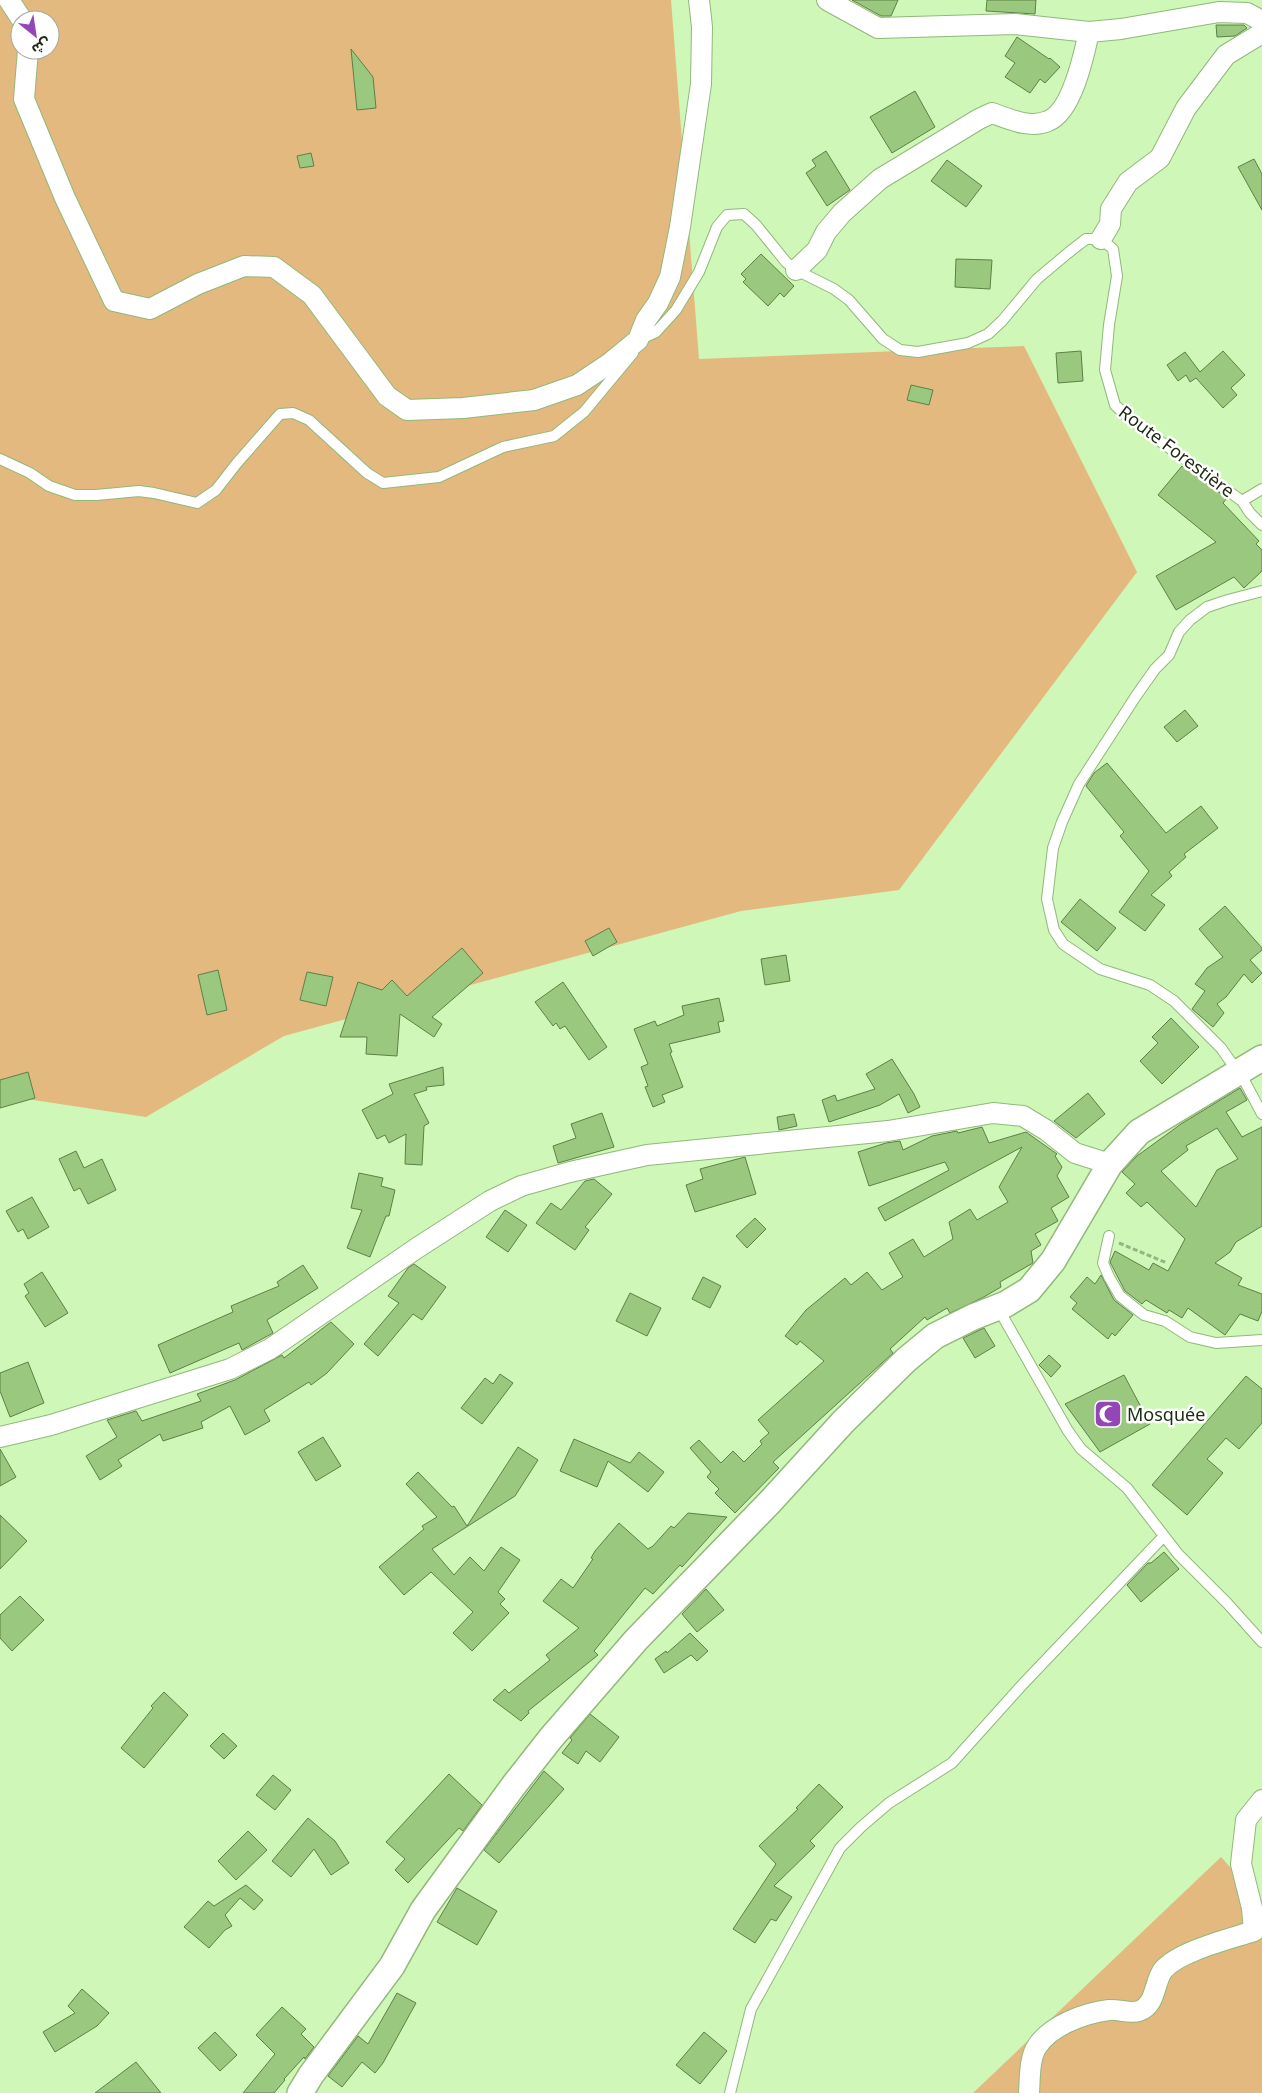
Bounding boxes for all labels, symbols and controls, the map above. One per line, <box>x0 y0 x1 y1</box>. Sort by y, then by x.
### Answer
north arrow <box>10 10 60 60</box>
text: ش <box>29 34 55 60</box>
street label: Route Forestière <box>1114 400 1240 502</box>
mosque icon: Mosquée <box>1093 1399 1123 1429</box>
place label: Mosquée <box>1127 1402 1205 1426</box>

